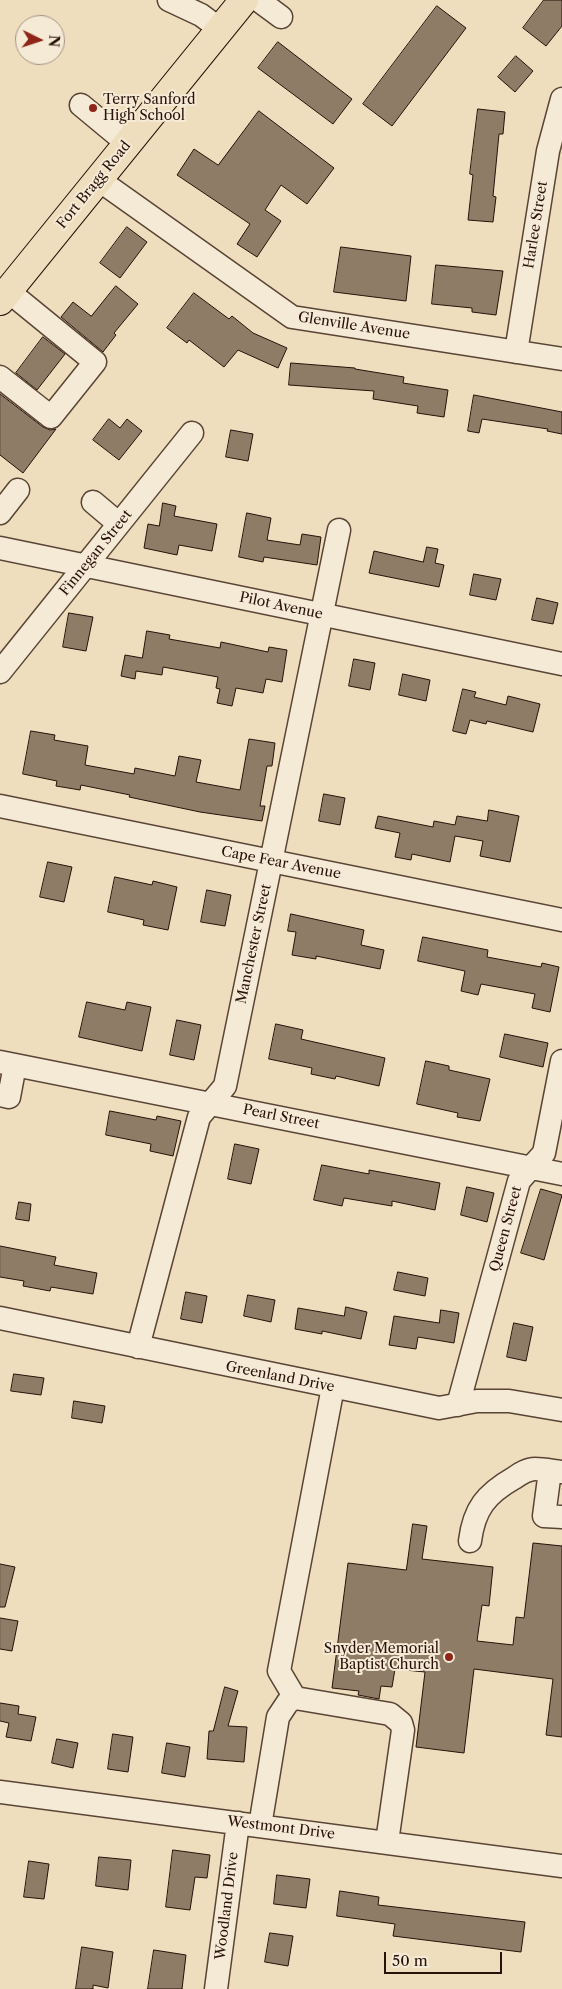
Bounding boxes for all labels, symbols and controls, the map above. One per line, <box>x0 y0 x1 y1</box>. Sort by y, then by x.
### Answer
north arrow <box>15 15 65 65</box>
text: N <box>45 34 63 48</box>
place label: Terry Sanford High School <box>103 92 195 124</box>
marker: Terry Sanford High School <box>87 102 99 114</box>
street label: Fort Bragg Road <box>54 138 134 232</box>
street label: Harlee Street <box>521 180 551 270</box>
street label: Glenville Avenue <box>297 309 411 343</box>
street label: Finnegan Street <box>56 507 136 599</box>
street label: Pilot Avenue <box>238 589 324 623</box>
street label: Cape Fear Avenue <box>220 843 342 883</box>
street label: Manchester Street <box>233 882 275 1006</box>
street label: Pearl Street <box>241 1101 321 1133</box>
street label: Queen Street <box>486 1184 526 1274</box>
street label: Greenland Drive <box>224 1358 336 1396</box>
place label: Snyder Memorial Baptist Church <box>324 1641 439 1674</box>
marker: Snyder Memorial Baptist Church <box>443 1651 455 1663</box>
street label: Westmont Drive <box>226 1813 336 1843</box>
street label: Woodland Drive <box>212 1851 242 1961</box>
scale bar <box>387 1942 504 1974</box>
text: 50 m <box>392 1951 428 1970</box>

